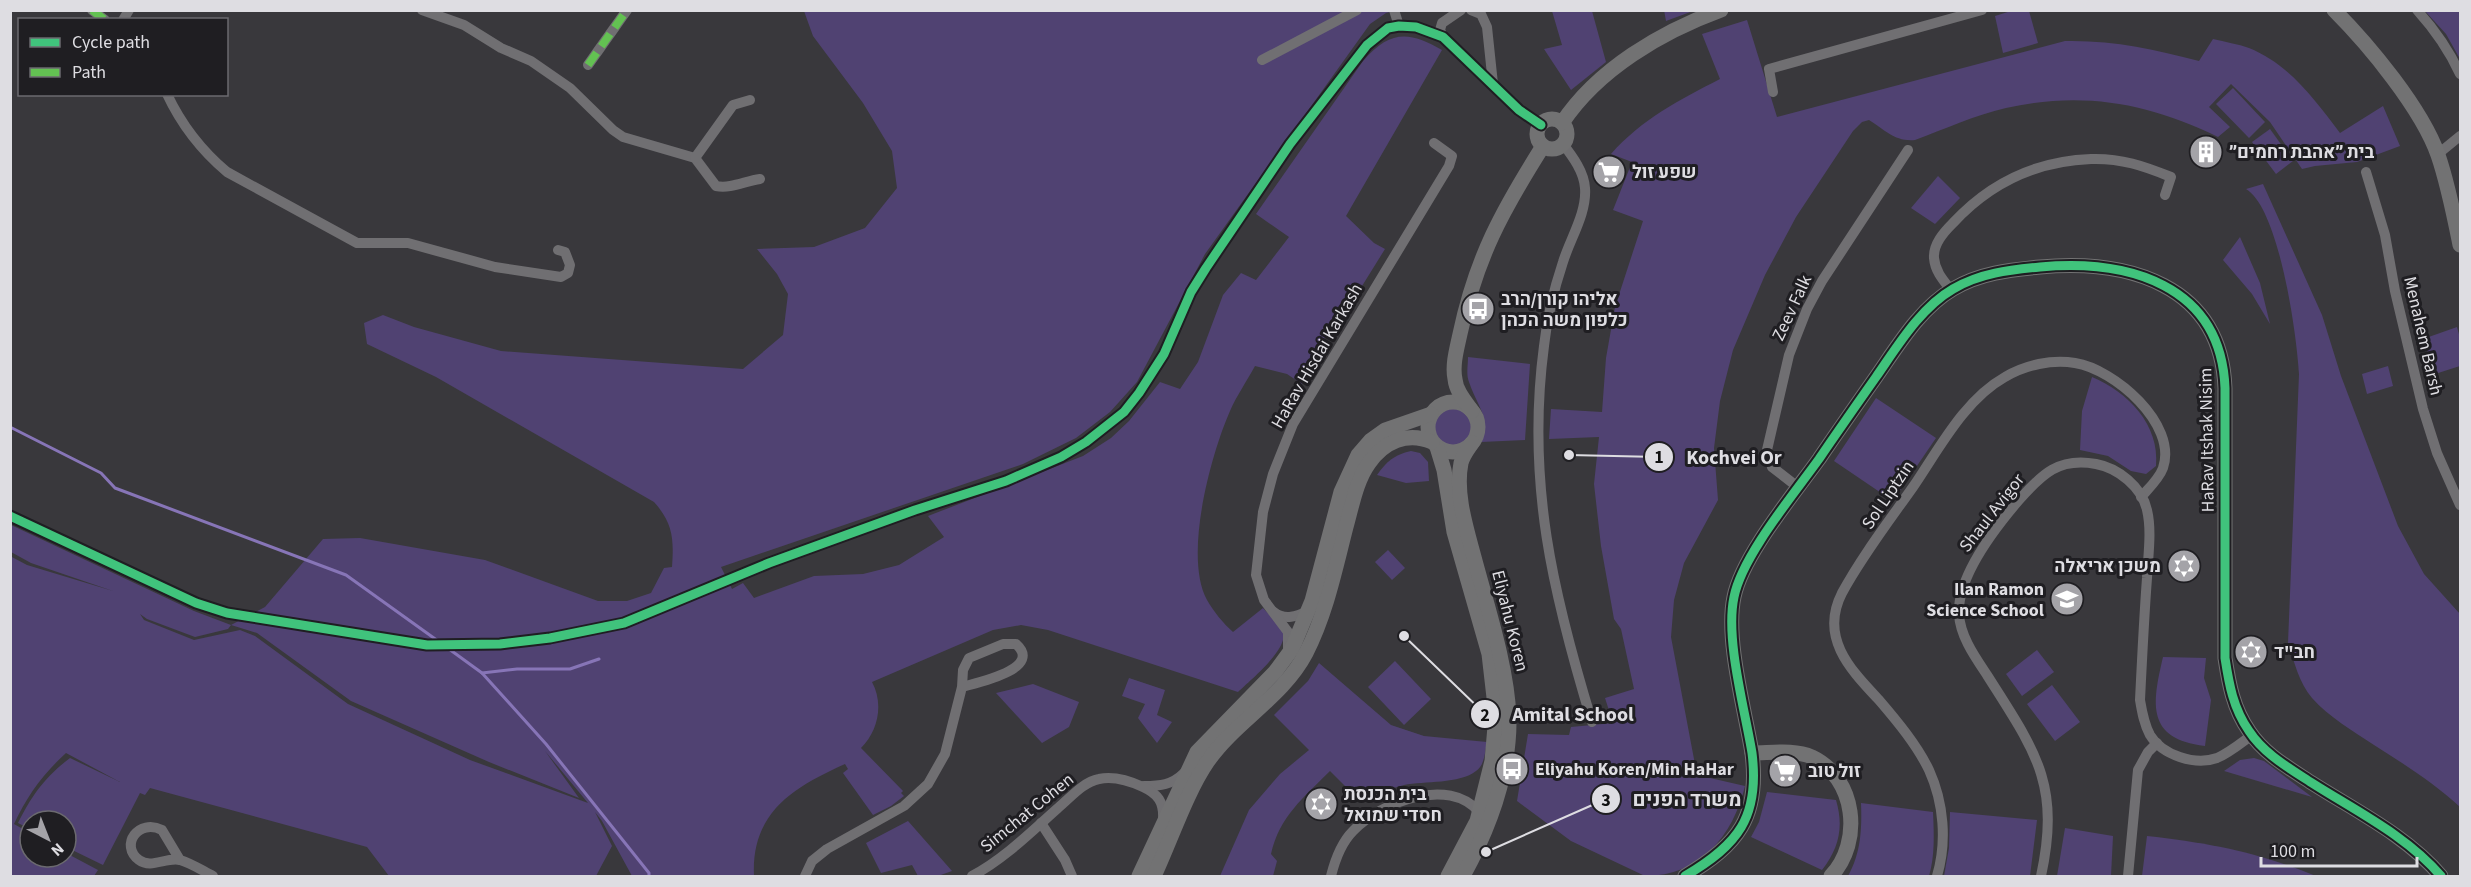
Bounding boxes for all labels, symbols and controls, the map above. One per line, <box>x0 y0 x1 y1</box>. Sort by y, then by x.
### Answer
legend <box>18 18 228 96</box>
text: Cycle path <box>72 30 150 55</box>
text: Path <box>72 60 106 85</box>
building icon: בית ״אהבת רחמים״ <box>2188 134 2224 170</box>
place label: בית ״אהבת רחמים״ <box>2229 140 2375 165</box>
supermarket icon: שפע זול <box>1591 154 1627 190</box>
place label: שפע זול <box>1632 160 1697 185</box>
street label: Zeev Falk <box>1766 271 1818 345</box>
street label: Menahem Barsh <box>2397 274 2449 398</box>
street label: HaRav Hisdai Karkash <box>1265 279 1369 433</box>
place label: אליהו קורן/הרב כלפון משה הכהן <box>1501 287 1628 333</box>
bus stop icon: אליהו קורן/הרב כלפון משה הכהן <box>1460 291 1496 327</box>
street label: HaRav Itshak Nisim <box>2193 367 2221 513</box>
callout: Kochvei Or <box>1644 438 1794 476</box>
text: Kochvei Or <box>1686 444 1782 472</box>
text: 1 <box>1654 445 1664 470</box>
street label: Sol Liptzin <box>1856 456 1920 534</box>
street label: Shaul Avigor <box>1953 468 2031 558</box>
synagogue icon: משכן אריאלה <box>2166 548 2202 584</box>
place label: משכן אריאלה <box>2054 554 2161 579</box>
street label: Eliyahu Koren <box>1485 568 1535 674</box>
place label: Ilan Ramon Science School <box>1926 577 2044 623</box>
school or university icon: Ilan Ramon Science School <box>2049 581 2085 617</box>
synagogue icon: חב"ד <box>2233 634 2269 670</box>
place label: חב"ד <box>2274 640 2315 665</box>
callout: Amital School <box>1470 695 1645 733</box>
text: Amital School <box>1511 701 1634 729</box>
text: 2 <box>1480 703 1490 728</box>
bus stop icon: Eliyahu Koren/Min HaHar <box>1494 751 1530 787</box>
supermarket icon: זול טוב <box>1767 753 1803 789</box>
place label: Eliyahu Koren/Min HaHar <box>1535 757 1735 782</box>
place label: זול טוב <box>1808 759 1861 784</box>
street label: Simchat Cohen <box>975 767 1079 859</box>
callout: משרד הפנים <box>1591 780 1754 818</box>
place label: בית הכנסת חסדי שמואל <box>1344 782 1442 828</box>
synagogue icon: בית הכנסת חסדי שמואל <box>1303 786 1339 822</box>
text: משרד הפנים <box>1632 786 1742 814</box>
text: 3 <box>1601 788 1611 813</box>
north arrow <box>18 809 78 869</box>
scale bar <box>2261 830 2417 868</box>
text: N <box>46 838 69 861</box>
text: 100 m <box>2270 839 2315 864</box>

